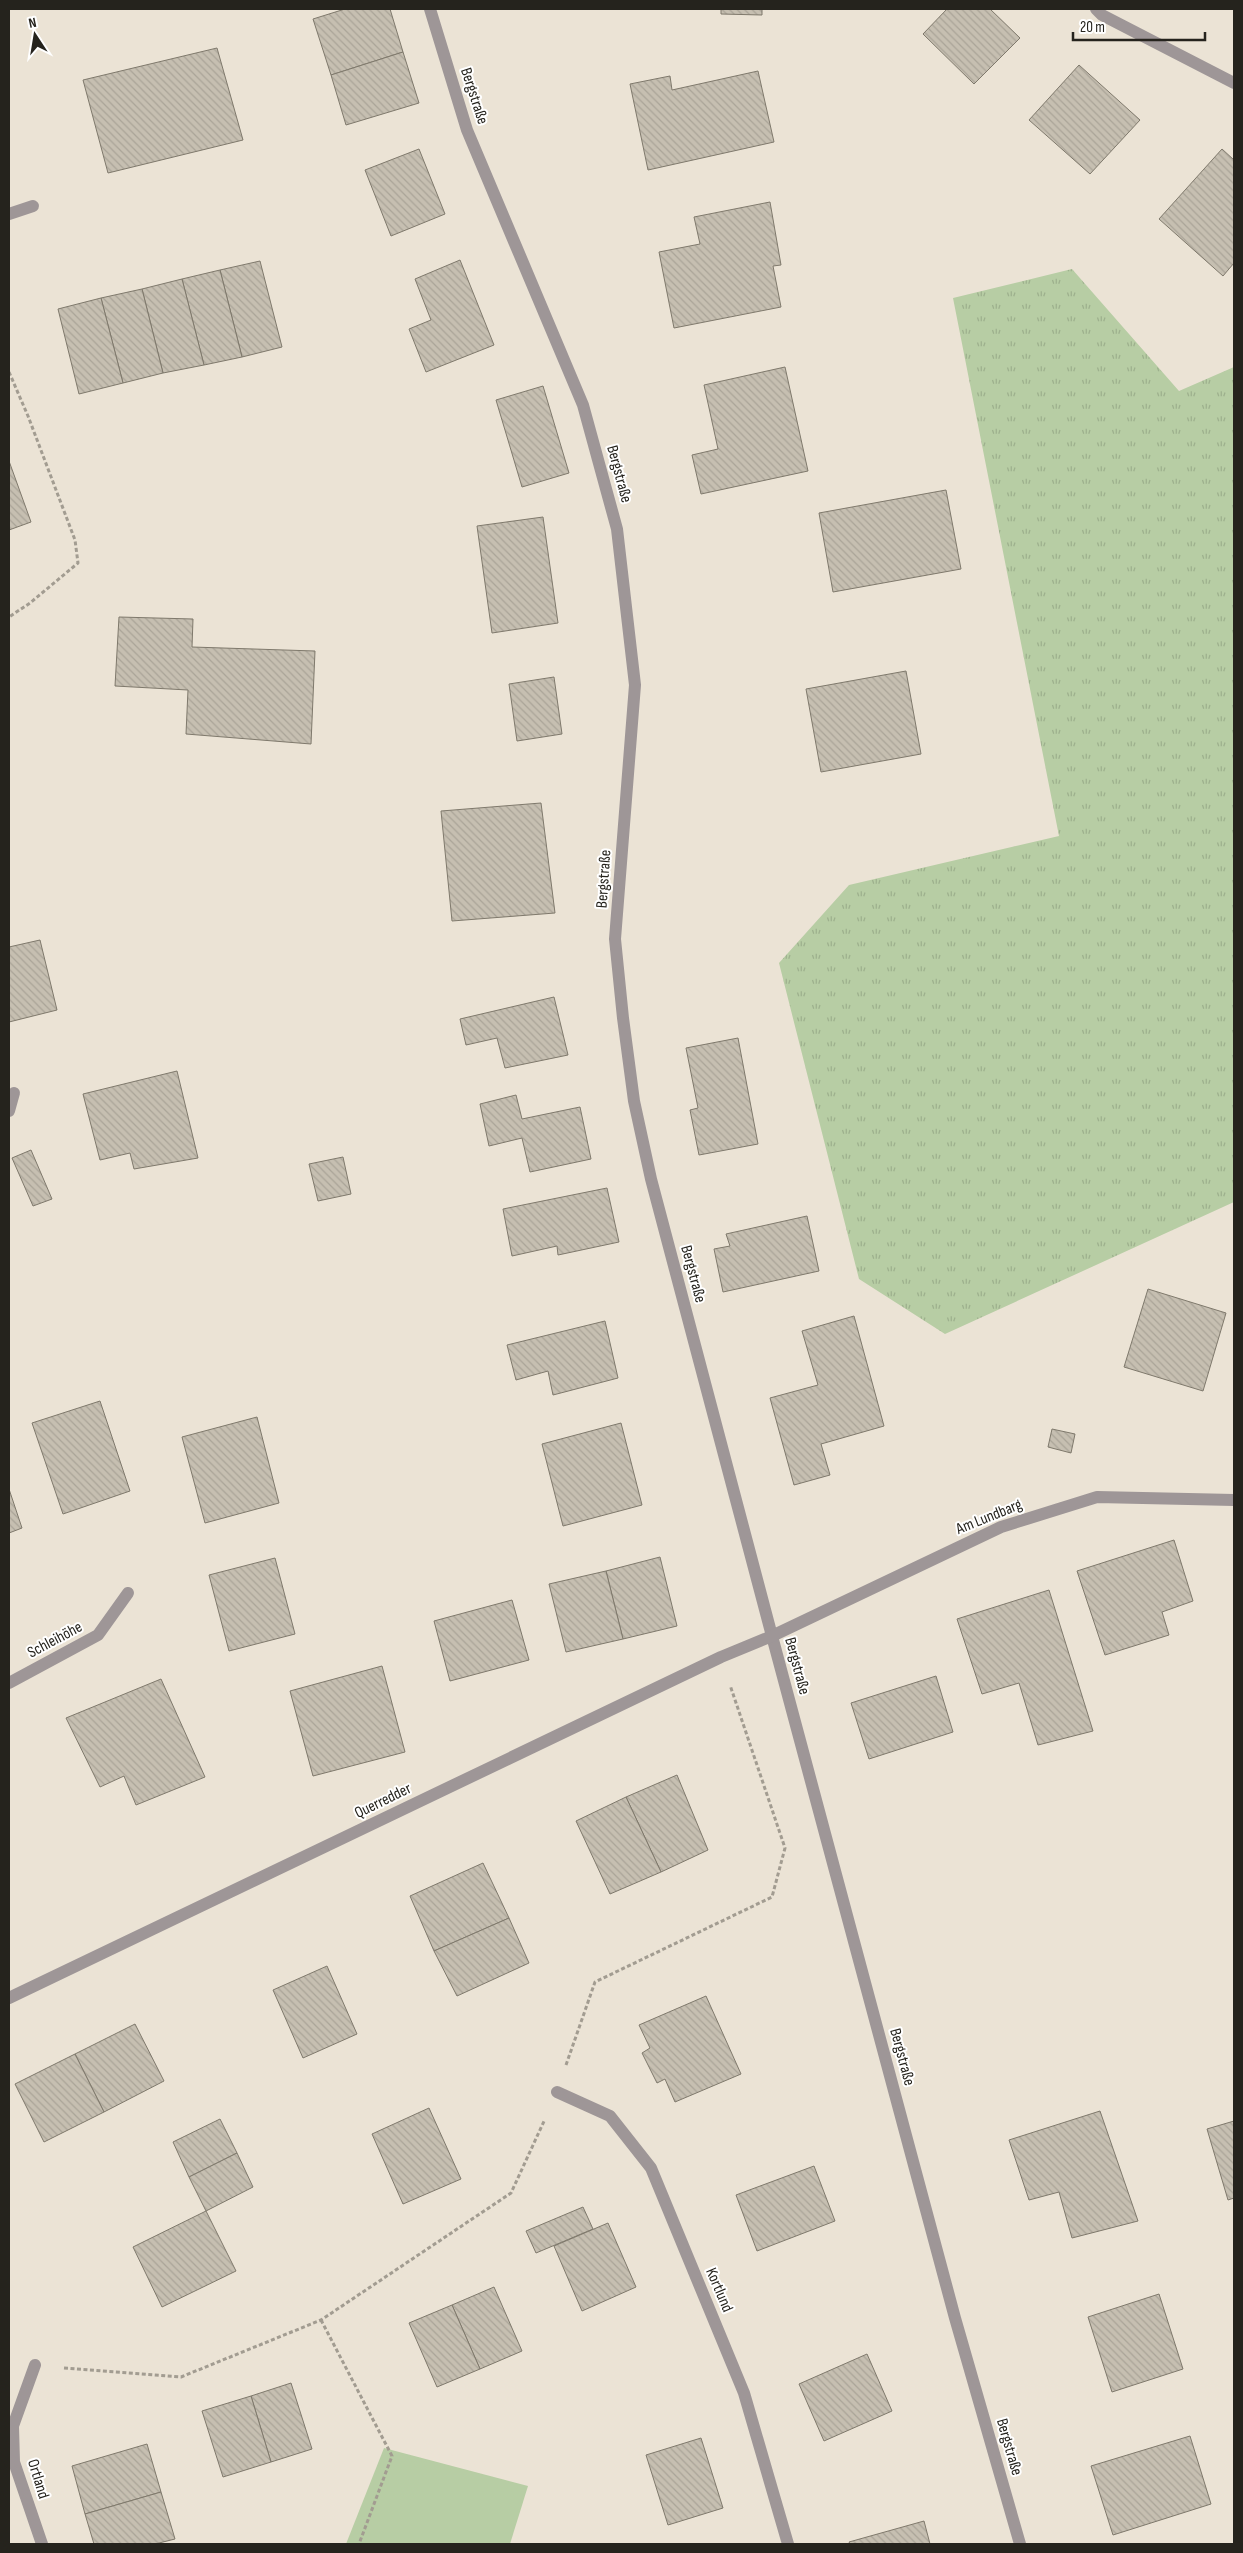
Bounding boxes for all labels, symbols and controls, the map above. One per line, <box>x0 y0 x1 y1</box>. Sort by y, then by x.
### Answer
north arrow <box>10 10 60 60</box>
scale bar <box>1073 10 1206 42</box>
text: N <box>27 14 38 32</box>
text: 20 m <box>1080 18 1105 37</box>
street label: Bergstraße <box>456 65 492 127</box>
street label: Bergstraße <box>602 443 636 505</box>
street label: Bergstraße <box>592 849 616 909</box>
street label: Bergstraße <box>676 1243 710 1305</box>
street label: Am Lundbarg <box>952 1495 1025 1539</box>
street label: Schleihöhe <box>24 1618 86 1662</box>
street label: Bergstraße <box>780 1635 814 1697</box>
street label: Querredder <box>352 1779 415 1823</box>
street label: Bergstraße <box>885 2026 919 2088</box>
street label: Kortlund <box>701 2265 737 2315</box>
street label: Bergstraße <box>992 2416 1026 2478</box>
street label: Ortland <box>23 2457 53 2501</box>

